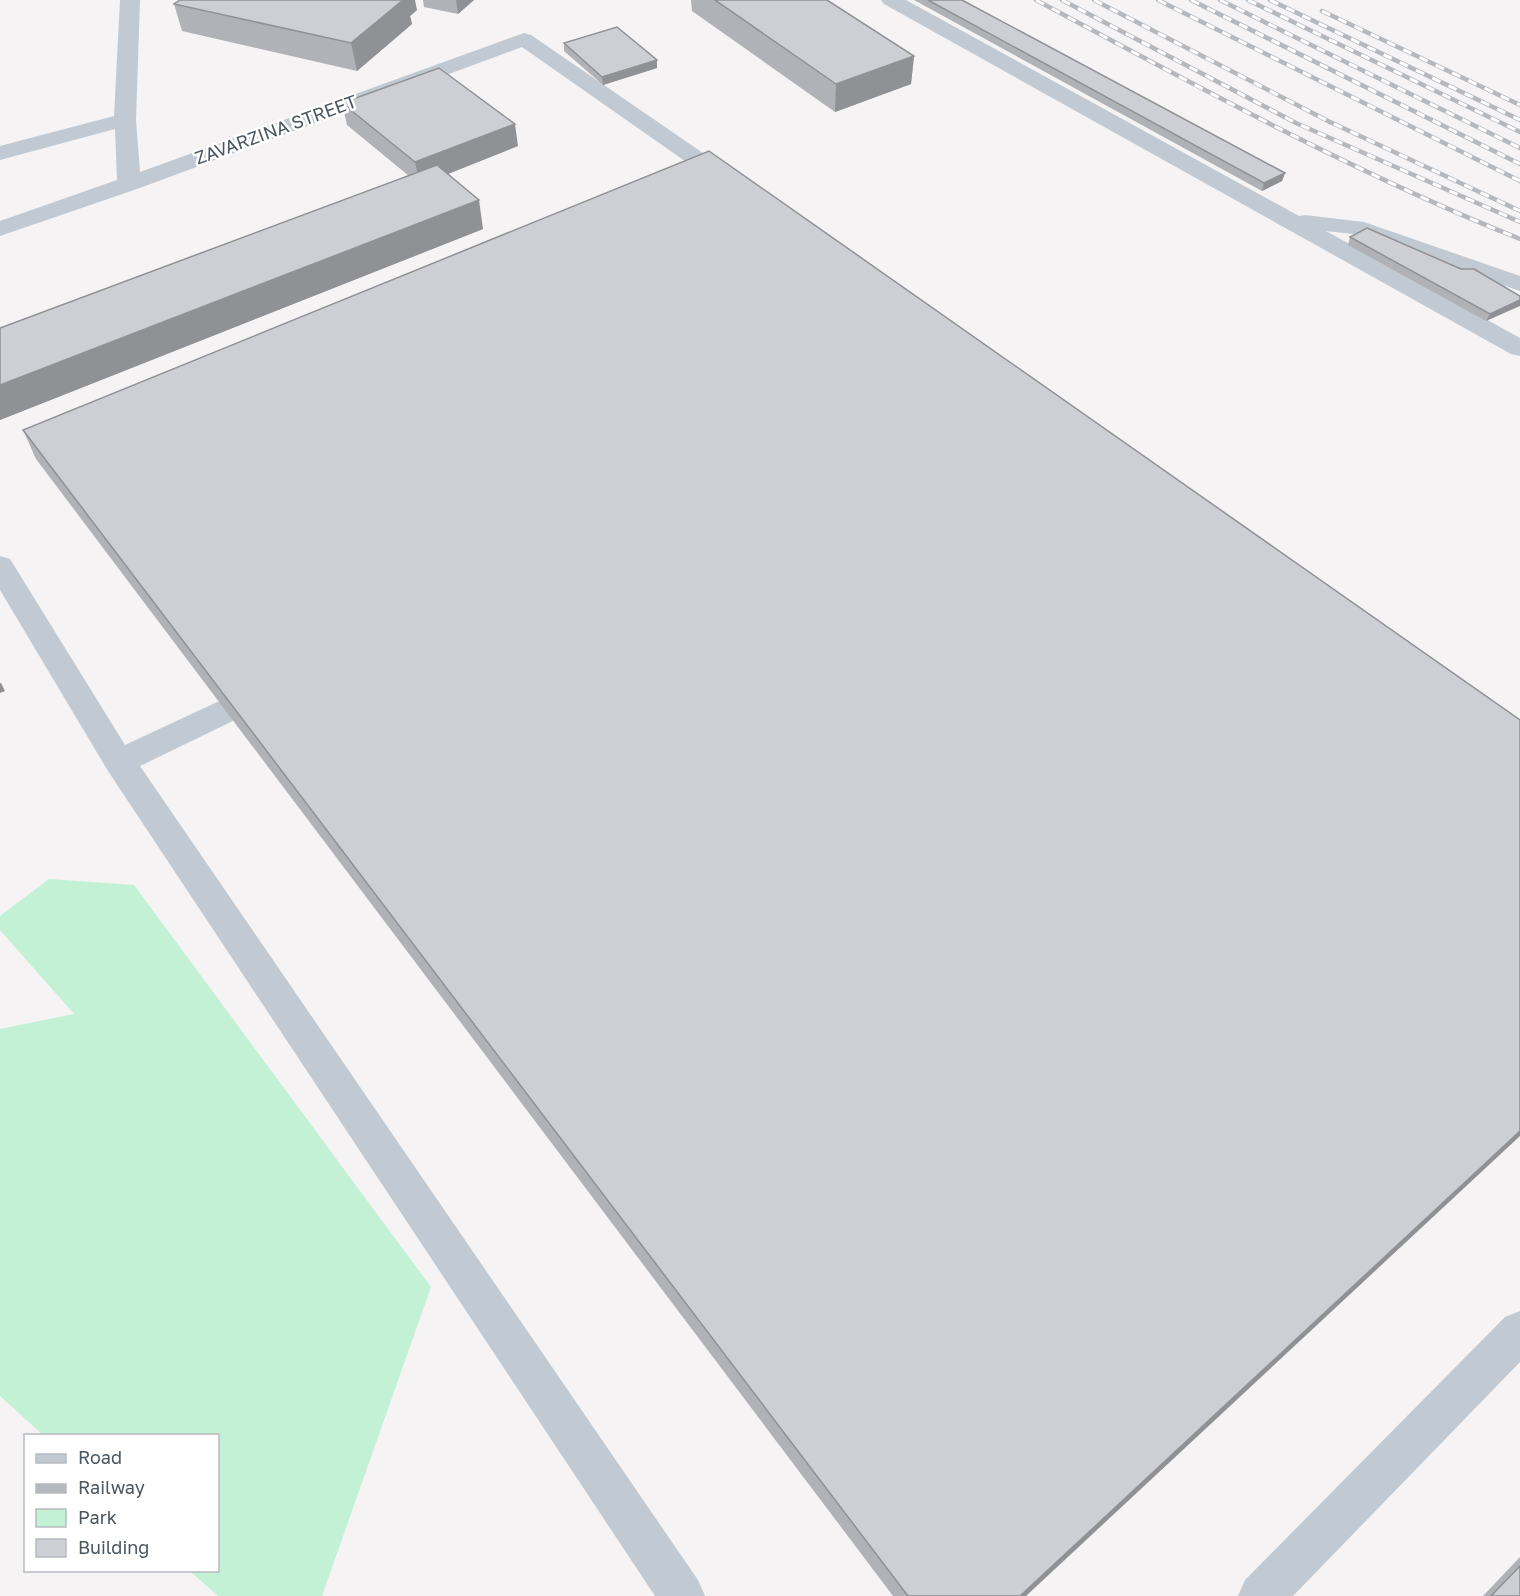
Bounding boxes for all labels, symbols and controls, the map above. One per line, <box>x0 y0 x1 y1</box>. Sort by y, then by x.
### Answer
street label: ZAVARZINA STREET <box>192 90 360 169</box>
legend <box>24 1434 219 1572</box>
text: Road <box>78 1446 122 1468</box>
text: Railway <box>78 1476 145 1498</box>
text: Park <box>78 1506 117 1528</box>
text: Building <box>78 1536 149 1558</box>

